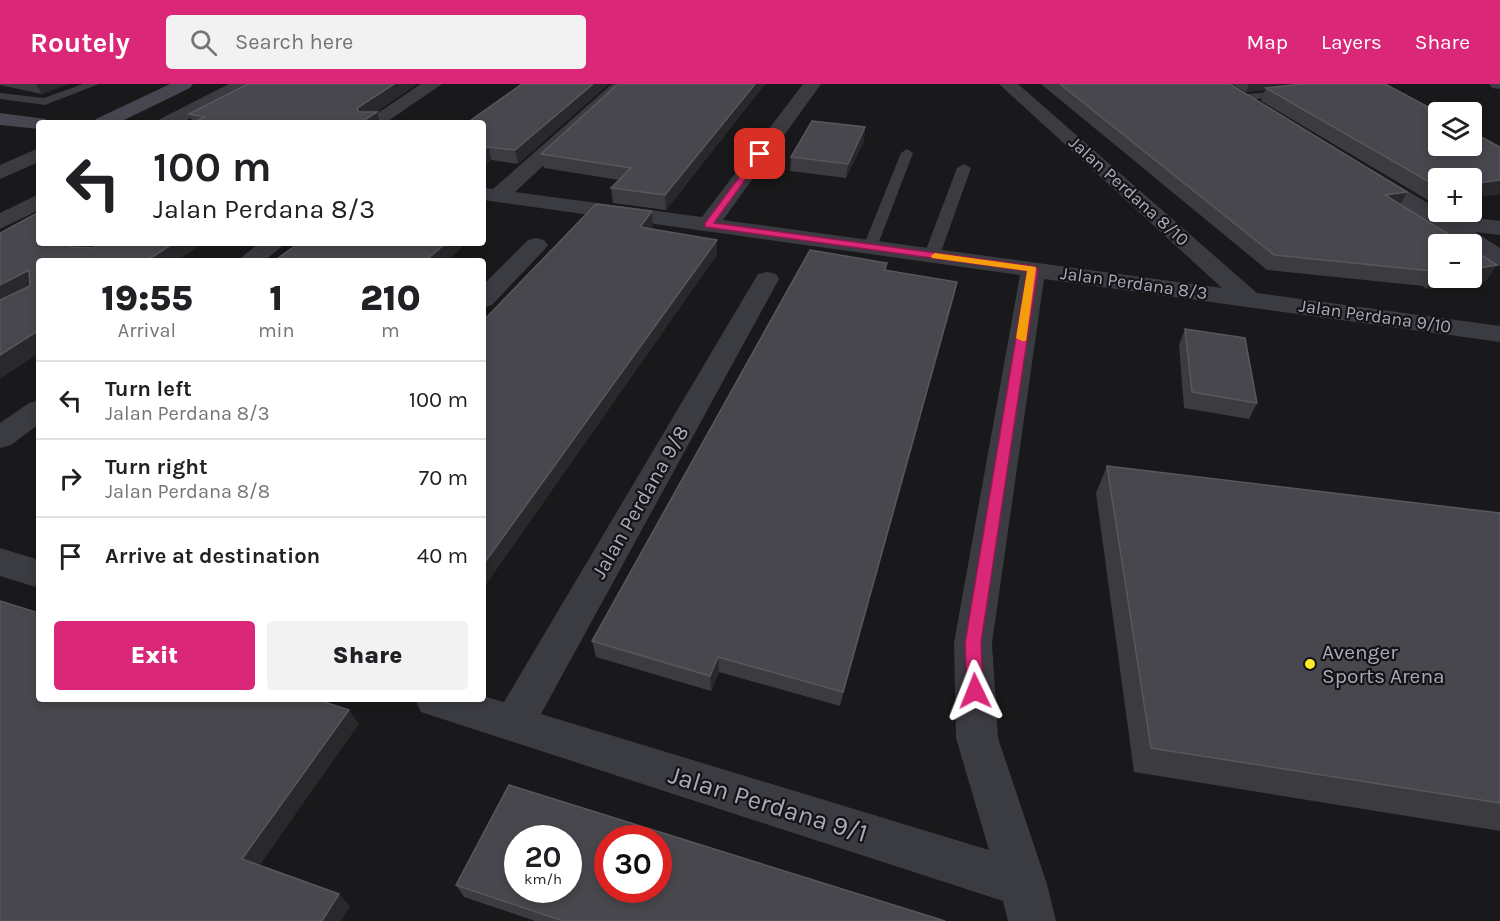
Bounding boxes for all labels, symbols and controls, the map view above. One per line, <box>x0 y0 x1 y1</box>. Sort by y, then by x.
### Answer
search box <box>166 15 586 69</box>
text: Routely <box>30 26 130 59</box>
icon: search <box>187 26 220 59</box>
text: Search here <box>235 29 353 55</box>
text: Map <box>1246 30 1288 54</box>
text: Layers <box>1321 30 1382 54</box>
text: Share <box>1415 30 1470 54</box>
map controls <box>1428 102 1482 288</box>
button: layers <box>1428 102 1482 156</box>
pin <box>734 128 785 179</box>
street label: Jalan Perdana 8/10 <box>1064 131 1194 251</box>
icon: arrive <box>743 137 776 170</box>
text: 100 m <box>153 142 272 192</box>
icon: left <box>54 144 132 222</box>
button: + <box>1428 168 1482 222</box>
text: Jalan Perdana 8/3 <box>153 193 375 225</box>
button: − <box>1428 234 1482 288</box>
street label: Jalan Perdana 8/3 <box>1059 262 1209 304</box>
text: 19:55 <box>101 277 193 319</box>
text: 1 <box>269 277 283 319</box>
text: 210 <box>360 277 421 319</box>
street label: Jalan Perdana 9/10 <box>1297 294 1453 338</box>
text: Arrival <box>118 319 176 342</box>
text: min <box>258 319 295 342</box>
text: m <box>381 319 400 342</box>
text: Turn left <box>105 376 192 402</box>
icon: left <box>54 384 87 417</box>
text: 100 m <box>409 387 468 413</box>
text: Jalan Perdana 8/3 <box>105 402 270 425</box>
street label: Jalan Perdana 9/8 <box>586 421 694 583</box>
text: Turn right <box>105 454 208 480</box>
icon: right <box>54 462 87 495</box>
text: 70 m <box>419 465 468 491</box>
text: Jalan Perdana 8/8 <box>105 480 270 503</box>
icon: arrive <box>54 540 87 573</box>
text: Arrive at destination <box>105 543 320 569</box>
text: 40 m <box>417 543 468 569</box>
button: Exit <box>54 621 255 690</box>
button: Share <box>267 621 468 690</box>
place label: Avenger Sports Arena <box>1322 640 1445 688</box>
marker: Avenger Sports Arena <box>1303 657 1317 671</box>
position arrow <box>943 659 1007 723</box>
street label: Jalan Perdana 9/1 <box>665 759 871 849</box>
speed limit sign: 30 <box>594 825 672 903</box>
text: 20 <box>524 839 562 875</box>
text: km/h <box>524 870 562 888</box>

